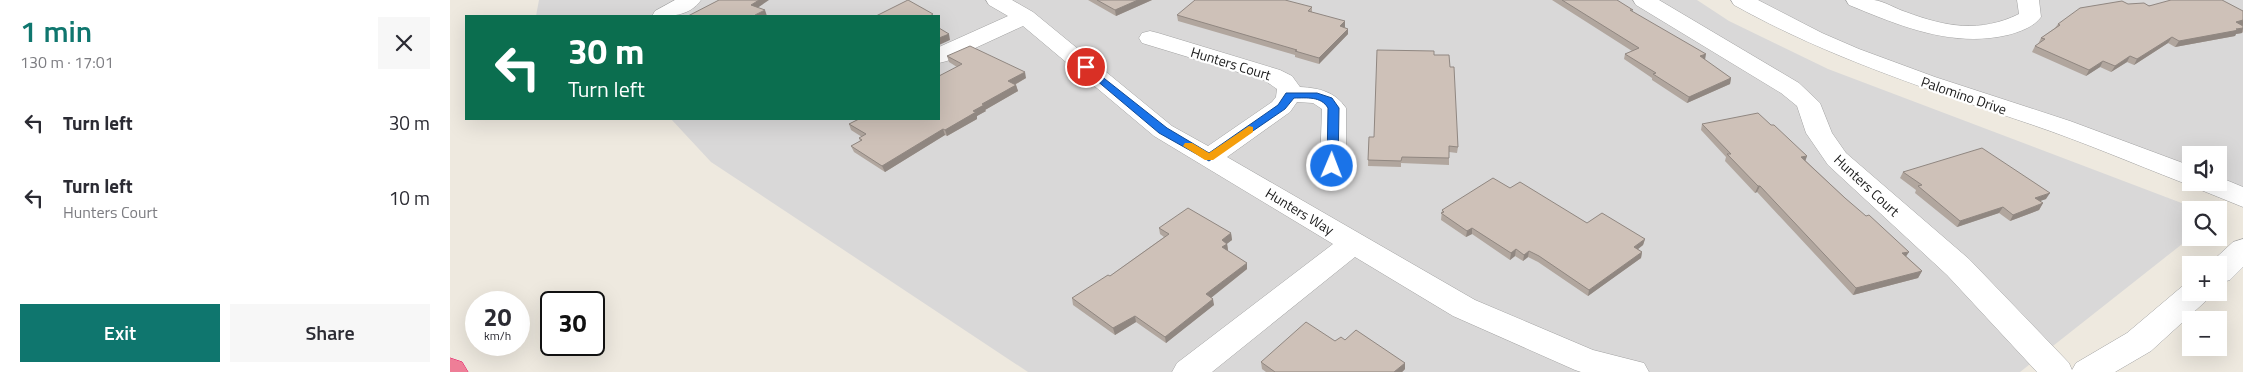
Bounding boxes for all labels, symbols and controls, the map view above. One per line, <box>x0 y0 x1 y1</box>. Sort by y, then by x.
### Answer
text: 1 min <box>20 8 92 54</box>
button: close <box>378 17 430 69</box>
text: 30 m <box>568 24 644 78</box>
icon: left <box>485 35 550 100</box>
street label: Hunters Court <box>1188 41 1274 85</box>
pin <box>1065 46 1107 88</box>
text: 130 m · 17:01 <box>20 50 114 74</box>
icon: arrive <box>1072 53 1100 81</box>
street label: Palomino Drive <box>1918 71 2010 119</box>
text: Turn left <box>568 72 645 106</box>
text: Turn left <box>63 108 133 137</box>
text: 30 m <box>389 108 430 137</box>
icon: left <box>20 109 48 137</box>
position arrow <box>1305 139 1357 191</box>
map controls <box>2182 146 2227 356</box>
button: sound <box>2182 146 2227 191</box>
street label: Hunters Court <box>1830 149 1905 221</box>
text: Turn left <box>63 171 133 200</box>
street label: Hunters Way <box>1262 182 1338 240</box>
text: 10 m <box>389 183 430 212</box>
icon: left <box>20 184 48 212</box>
text: Hunters Court <box>63 200 158 224</box>
button: search <box>2182 201 2227 246</box>
button: + <box>2182 256 2227 301</box>
speed limit sign: 30 <box>540 291 605 356</box>
text: 20 <box>483 298 512 336</box>
button: Exit <box>20 304 220 362</box>
button: Share <box>230 304 430 362</box>
button: − <box>2182 311 2227 356</box>
text: km/h <box>484 326 511 345</box>

